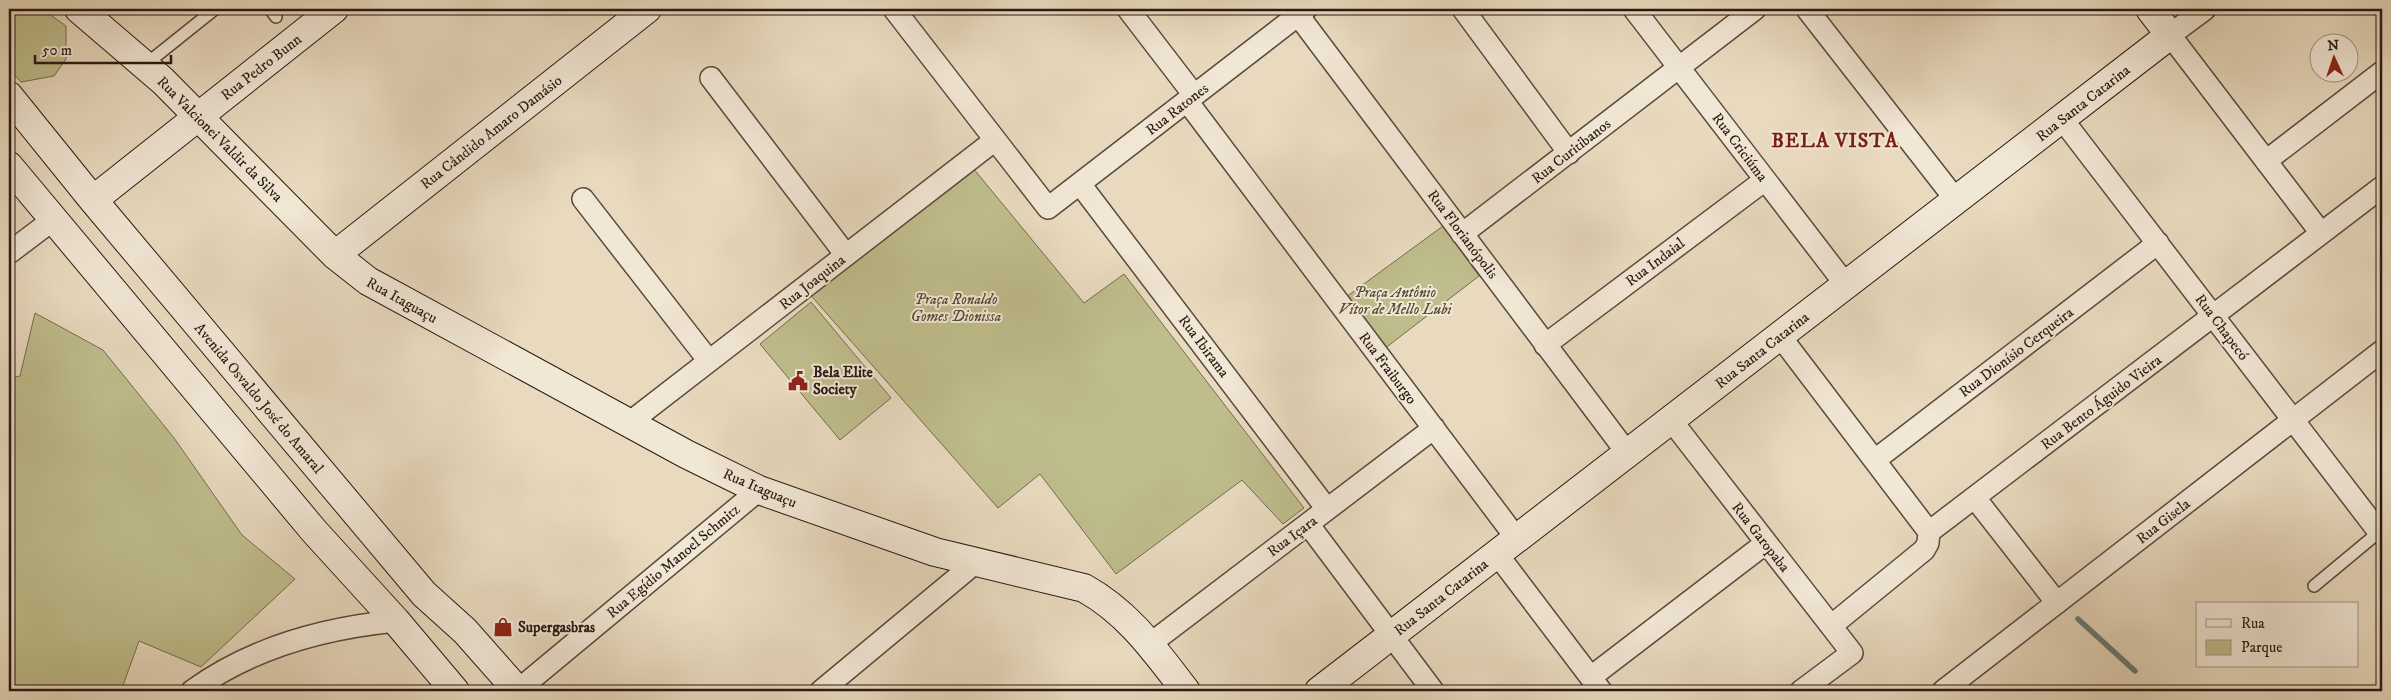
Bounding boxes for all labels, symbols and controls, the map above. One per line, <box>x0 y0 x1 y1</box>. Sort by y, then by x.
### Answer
street label: Rua Pedro Bunn <box>217 30 306 105</box>
scale bar <box>35 32 171 64</box>
north arrow <box>2308 32 2358 82</box>
text: N <box>2327 37 2340 55</box>
text: 50 m <box>42 41 72 60</box>
street label: Rua Santa Catarina <box>2032 60 2135 146</box>
street label: Rua Cândido Amaro Damásio <box>417 71 566 194</box>
street label: Rua Valcionei Valdir da Silva <box>153 72 287 207</box>
street label: Rua Ratones <box>1142 79 1212 140</box>
street label: Rua Criciúma <box>1708 109 1772 186</box>
street label: Rua Curitibanos <box>1528 114 1615 188</box>
district label: BELA VISTA <box>1771 129 1899 154</box>
street label: Rua Florianópolis <box>1423 186 1502 283</box>
street label: Rua Indaial <box>1622 234 1689 291</box>
street label: Rua Joaquina <box>775 250 850 314</box>
street label: Rua Itaguaçu <box>363 273 441 328</box>
park label: Praça Antônio Vítor de Mello Lubi <box>1339 283 1453 319</box>
park label: Praça Ronaldo Gomes Dionissa <box>911 290 1001 326</box>
street label: Rua Chapecó <box>2190 290 2253 364</box>
street label: Rua Dionísio Cerqueira <box>1955 303 2078 402</box>
street label: Rua Santa Catarina <box>1711 307 1814 393</box>
street label: Rua Ibirama <box>1174 311 1234 382</box>
street label: Avenida Osvaldo José do Amaral <box>190 319 328 478</box>
street label: Rua Fraiburgo <box>1354 328 1421 408</box>
street label: Rua Bento Águido Vieira <box>2036 349 2166 454</box>
place label: Bela Elite Society <box>813 363 874 399</box>
public building icon: Bela Elite Society <box>787 370 809 392</box>
street label: Rua Itaguaçu <box>720 464 800 513</box>
street label: Rua Gisela <box>2133 494 2195 548</box>
street label: Rua Garopaba <box>1727 498 1794 577</box>
street label: Rua Egídio Manoel Schmitz <box>603 500 744 623</box>
street label: Rua Içara <box>1264 511 1322 561</box>
street label: Rua Santa Catarina <box>1390 554 1493 640</box>
legend <box>2196 602 2358 668</box>
text: Rua <box>2241 614 2265 633</box>
shop icon: Supergasbras <box>492 616 514 638</box>
place label: Supergasbras <box>518 618 595 637</box>
text: Parque <box>2241 638 2282 657</box>

